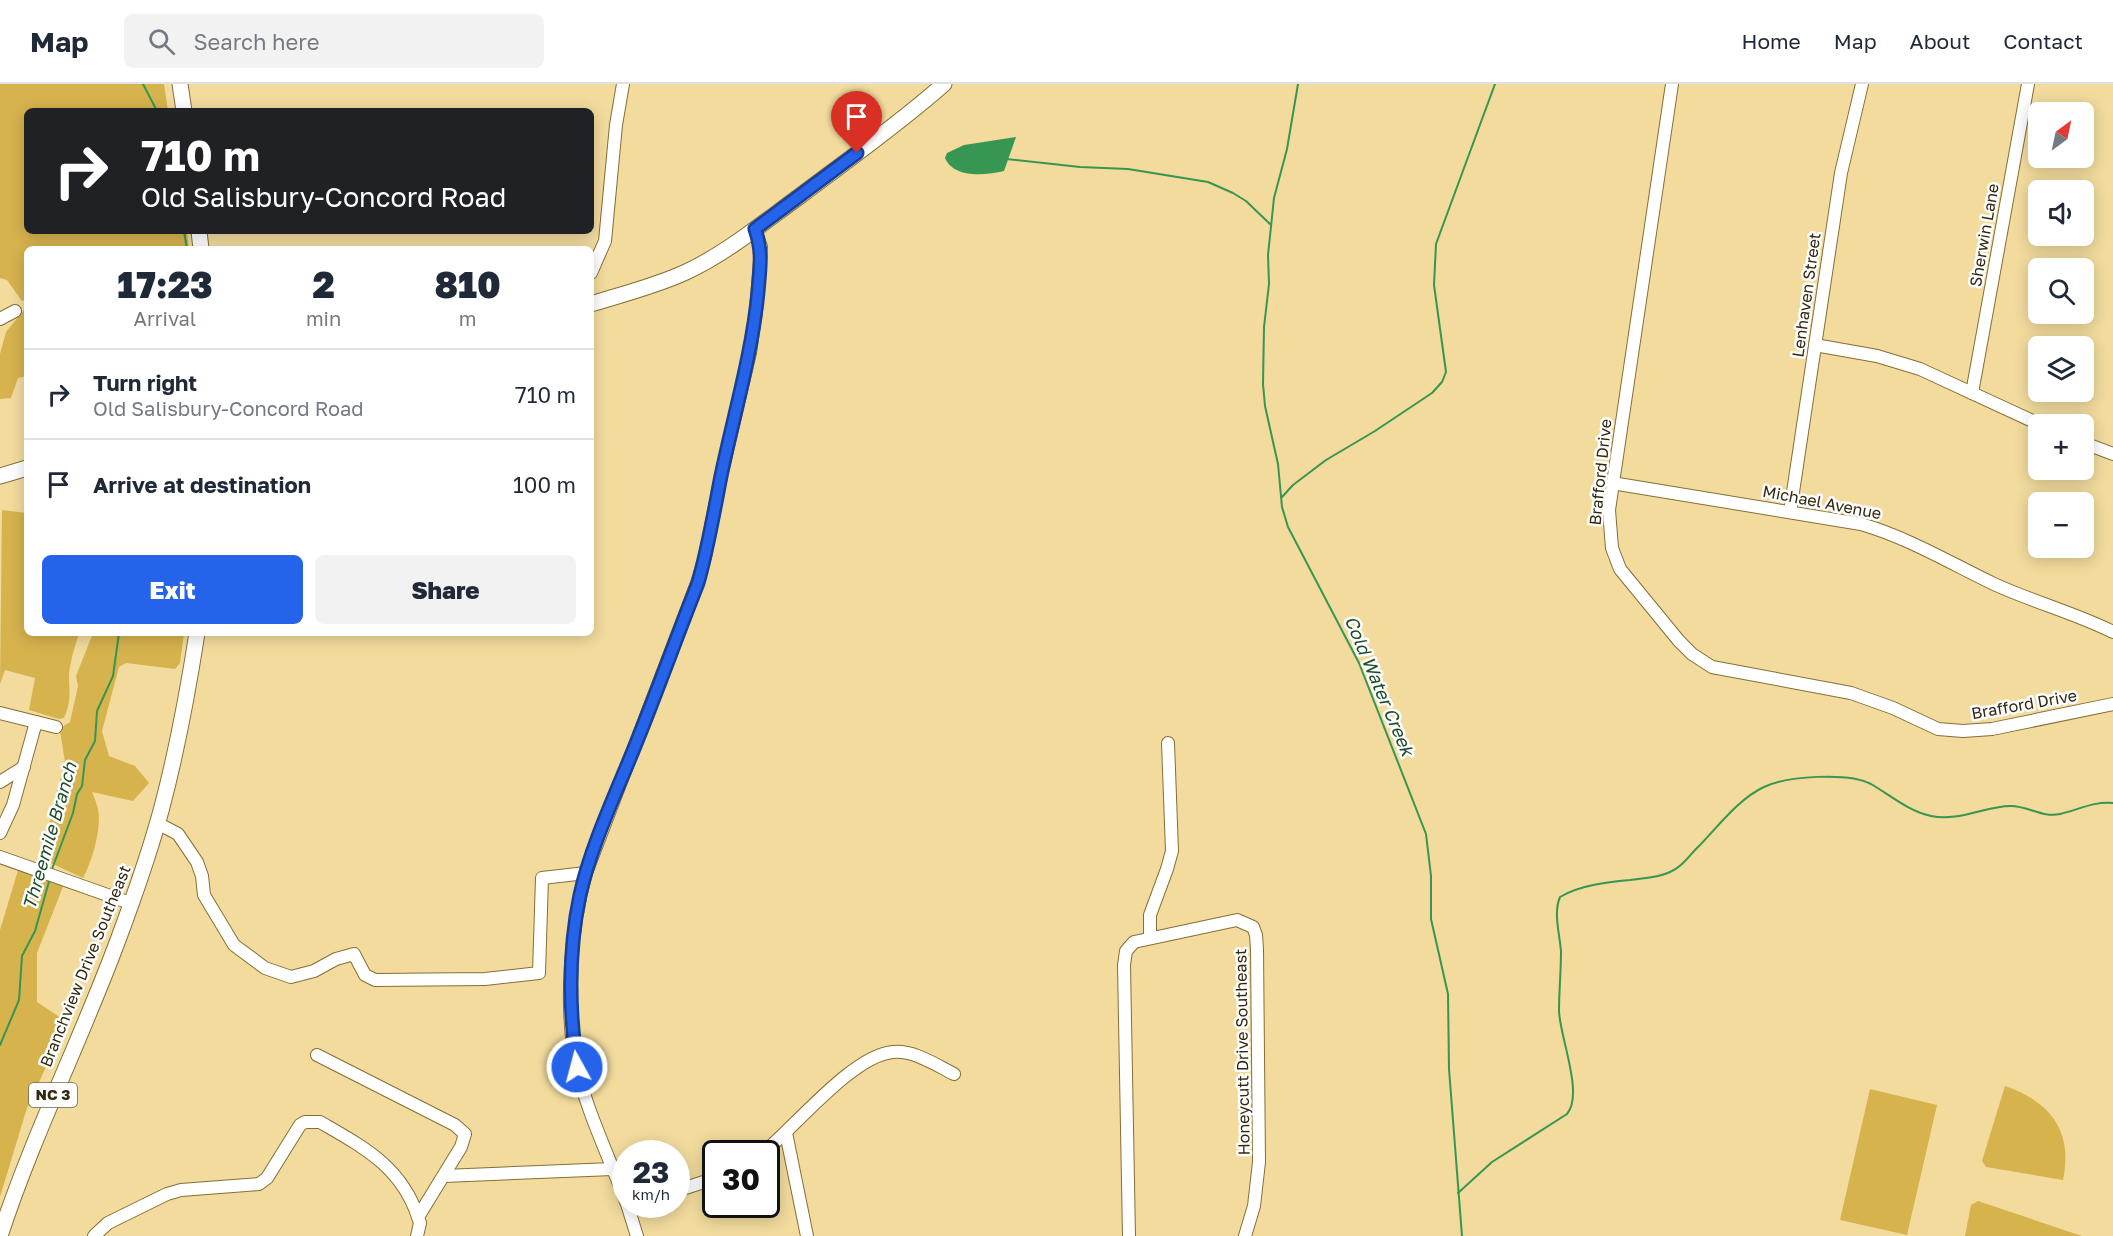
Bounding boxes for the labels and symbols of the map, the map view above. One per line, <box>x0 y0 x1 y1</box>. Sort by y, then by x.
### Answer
pin <box>831 91 882 153</box>
north arrow <box>2028 102 2094 168</box>
street label: Sherwin Lane <box>1965 182 2003 288</box>
street label: Lenhaven Street <box>1787 231 1825 359</box>
street label: Brafford Drive <box>1584 418 1616 526</box>
street label: Michael Avenue <box>1761 481 1883 523</box>
water label: Cold Water Creek <box>1340 612 1420 761</box>
street label: Brafford Drive <box>1970 685 2078 723</box>
water label: Threemile Branch <box>17 759 81 912</box>
street label: Branchview Drive Southeast <box>35 862 135 1070</box>
street label: Honeycutt Drive Southeast <box>1230 948 1254 1156</box>
position arrow <box>545 1035 609 1099</box>
road number: NC 3 <box>29 1083 77 1107</box>
speed limit sign: 30 <box>702 1140 780 1218</box>

